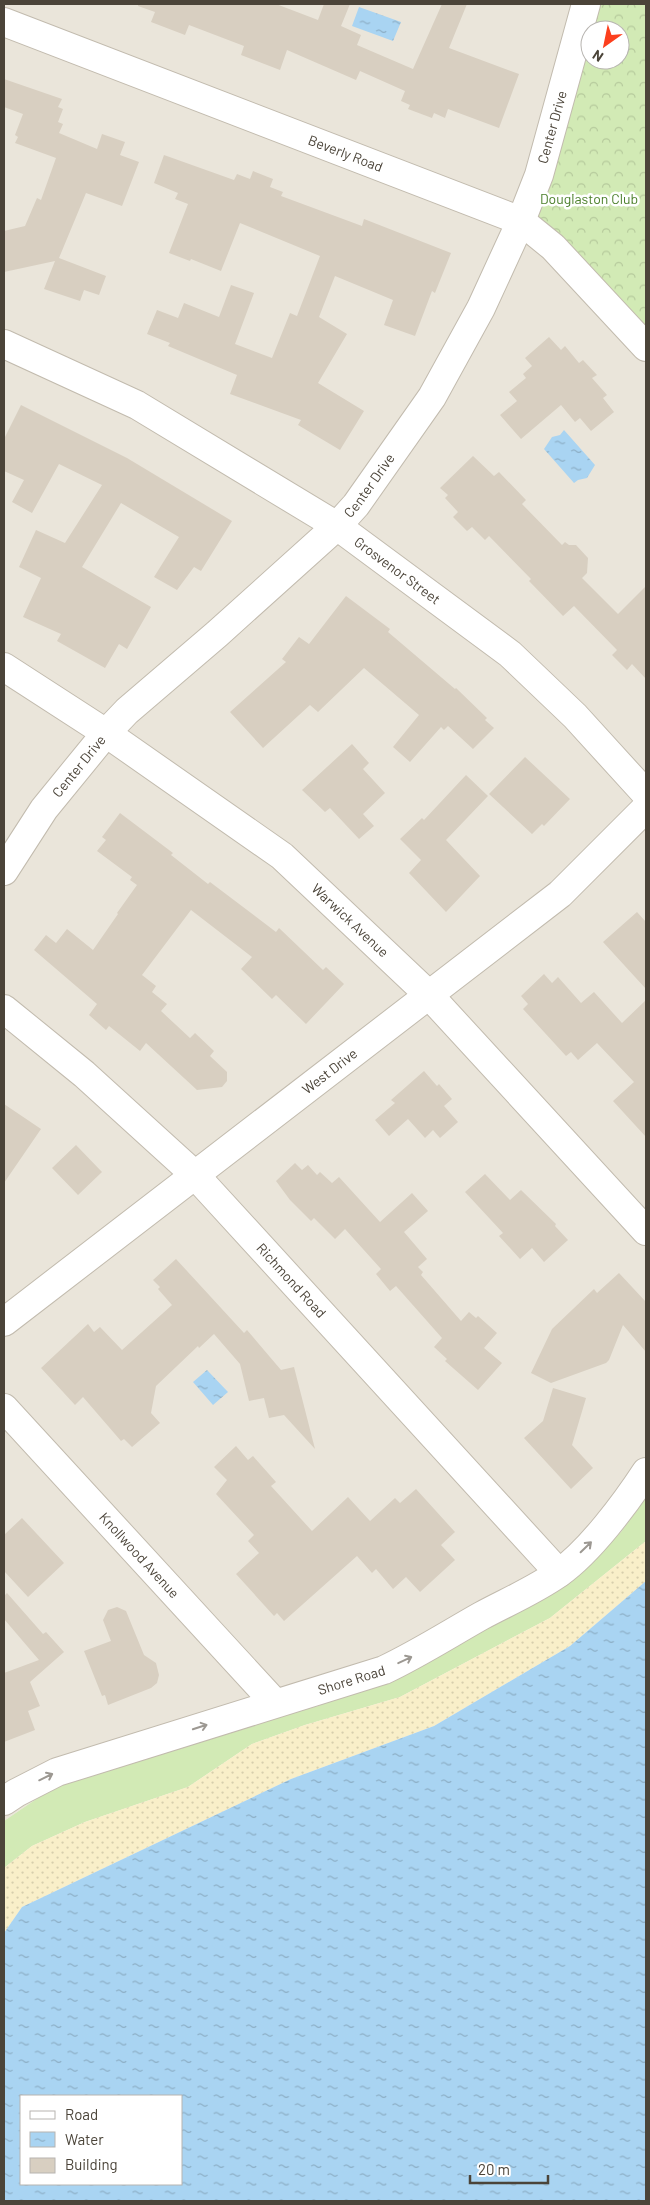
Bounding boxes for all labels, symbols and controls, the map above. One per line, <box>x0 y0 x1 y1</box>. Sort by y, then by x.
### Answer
north arrow <box>580 20 630 70</box>
text: N <box>589 47 606 66</box>
street label: Center Drive <box>534 89 570 165</box>
street label: Beverly Road <box>306 131 385 175</box>
park label: Douglaston Club <box>540 190 638 207</box>
street label: Center Drive <box>340 450 398 521</box>
street label: Grosvenor Street <box>351 533 444 608</box>
street label: Center Drive <box>48 731 109 800</box>
street label: Warwick Avenue <box>308 880 393 960</box>
street label: West Drive <box>299 1044 360 1097</box>
street label: Richmond Road <box>253 1239 330 1321</box>
street label: Knollwood Avenue <box>96 1509 183 1601</box>
one-way arrow <box>580 1541 593 1553</box>
one-way arrow <box>397 1655 412 1665</box>
street label: Shore Road <box>316 1661 387 1698</box>
one-way arrow <box>192 1721 208 1731</box>
one-way arrow <box>38 1772 53 1782</box>
legend <box>20 2095 182 2185</box>
text: Road <box>65 2105 98 2123</box>
text: Water <box>65 2130 104 2148</box>
scale bar <box>470 2152 548 2184</box>
text: Building <box>65 2155 118 2173</box>
text: 20 m <box>478 2160 510 2178</box>

